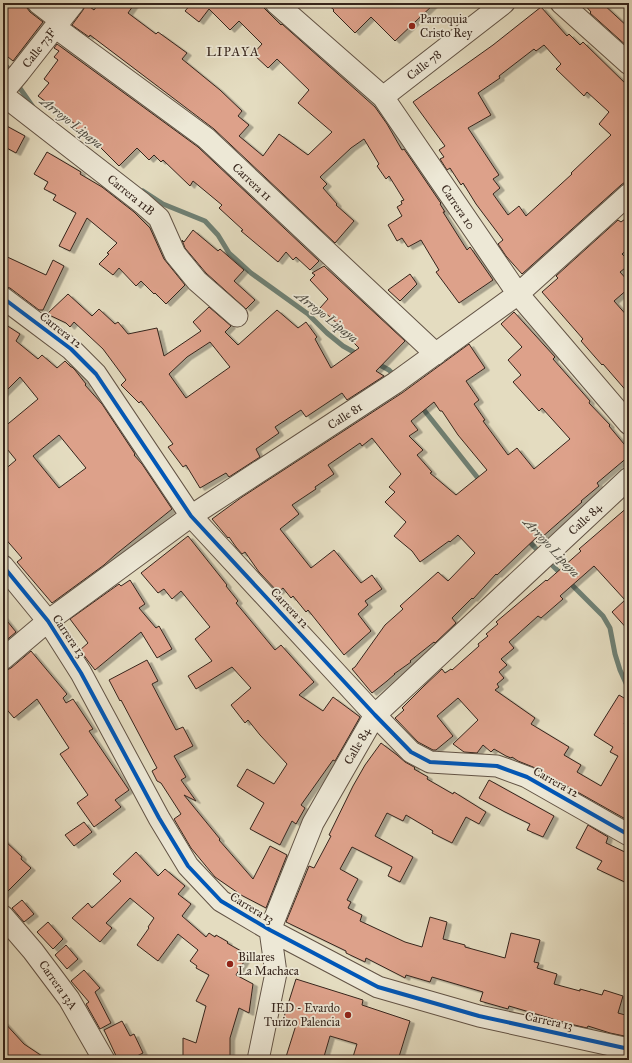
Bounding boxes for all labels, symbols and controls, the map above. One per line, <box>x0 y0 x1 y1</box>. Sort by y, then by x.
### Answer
place label: Parroquia Cristo Rey <box>420 12 473 40</box>
marker: Parroquia Cristo Rey <box>407 21 417 31</box>
street label: Calle 73F <box>19 25 59 71</box>
district label: LIPAYA <box>206 44 260 60</box>
street label: Calle 78 <box>404 47 444 83</box>
water label: Arroyo Lipaya <box>35 92 106 152</box>
street label: Carrera 11 <box>229 160 275 204</box>
street label: Carrera 11B <box>105 172 157 218</box>
street label: Carrera 10 <box>438 182 478 232</box>
water label: Arroyo Lipaya <box>290 286 361 346</box>
street label: Carrera 12 <box>37 309 85 351</box>
street label: Calle 81 <box>325 400 365 432</box>
street label: Calle 84 <box>565 500 605 538</box>
water label: Arroyo Lipaya <box>518 513 583 581</box>
street label: Carrera 12 <box>268 585 312 631</box>
street label: Carrera 13 <box>50 612 89 660</box>
street label: Calle 84 <box>341 725 373 767</box>
street label: Carrera 12 <box>531 764 581 800</box>
street label: Carrera 13 <box>227 889 277 927</box>
place label: Billares La Machaca <box>238 950 300 978</box>
street label: Carrera 13A <box>36 958 80 1012</box>
marker: Billares La Machaca <box>225 959 235 969</box>
place label: IED - Evardo Turizo Palencia <box>264 1001 341 1029</box>
street label: Carrera 13 <box>524 1009 575 1033</box>
marker: IED - Evardo Turizo Palencia <box>343 1010 353 1020</box>

